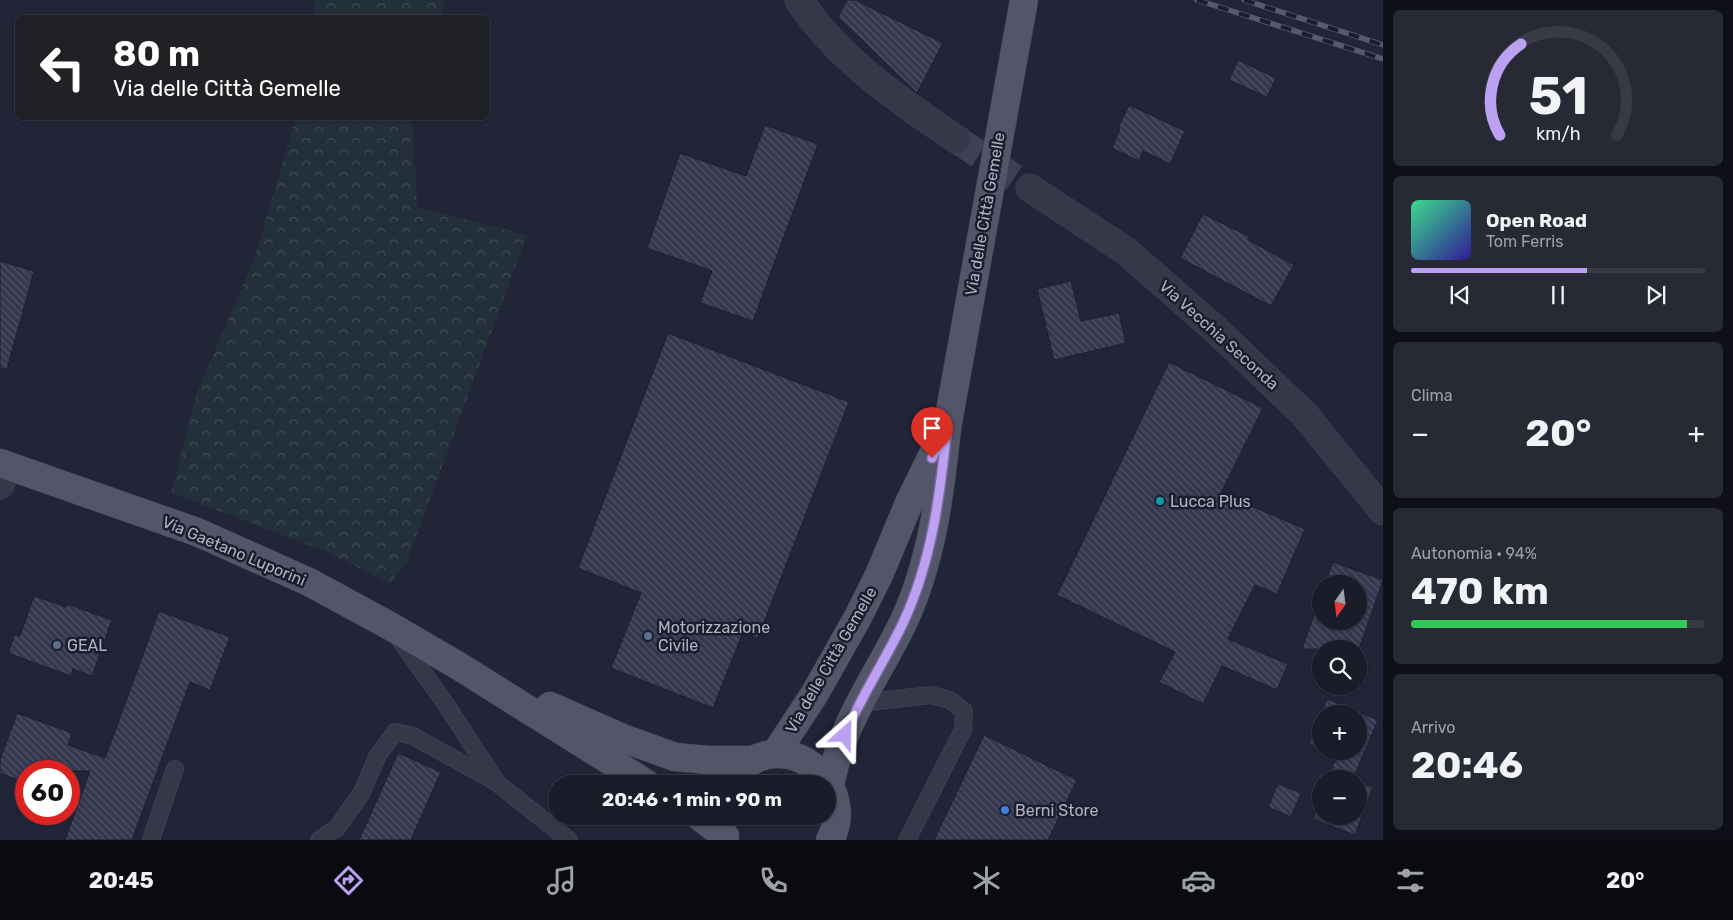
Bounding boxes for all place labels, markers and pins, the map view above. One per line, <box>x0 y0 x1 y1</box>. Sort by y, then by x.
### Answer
pin <box>911 407 953 458</box>
place label: Lucca Plus <box>1170 492 1251 511</box>
marker: Lucca Plus <box>1154 495 1166 507</box>
place label: Motorizzazione Civile <box>658 618 770 655</box>
marker: Motorizzazione Civile <box>642 630 654 642</box>
place label: GEAL <box>67 636 107 655</box>
marker: GEAL <box>51 639 63 651</box>
place label: Berni Store <box>1015 801 1099 820</box>
marker: Berni Store <box>999 804 1011 816</box>

